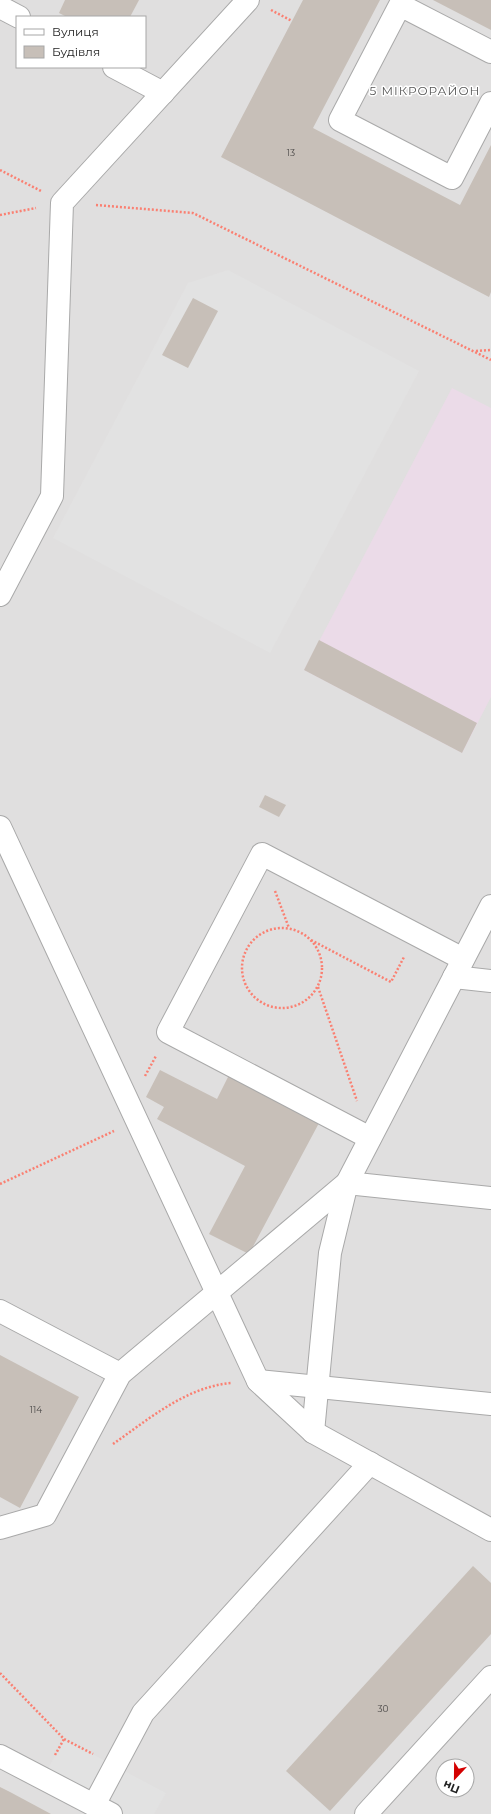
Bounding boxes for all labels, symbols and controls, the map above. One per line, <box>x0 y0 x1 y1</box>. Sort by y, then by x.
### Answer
legend <box>16 16 146 68</box>
text: Вулиця <box>52 24 99 39</box>
text: Будівля <box>52 44 100 59</box>
district label: 5 МІКРОРАЙОН <box>370 83 480 98</box>
house number: 13 <box>287 147 295 158</box>
house number: 114 <box>30 1404 42 1415</box>
house number: 30 <box>377 1703 389 1714</box>
north arrow <box>435 1758 475 1798</box>
text: Пн <box>441 1778 462 1797</box>

